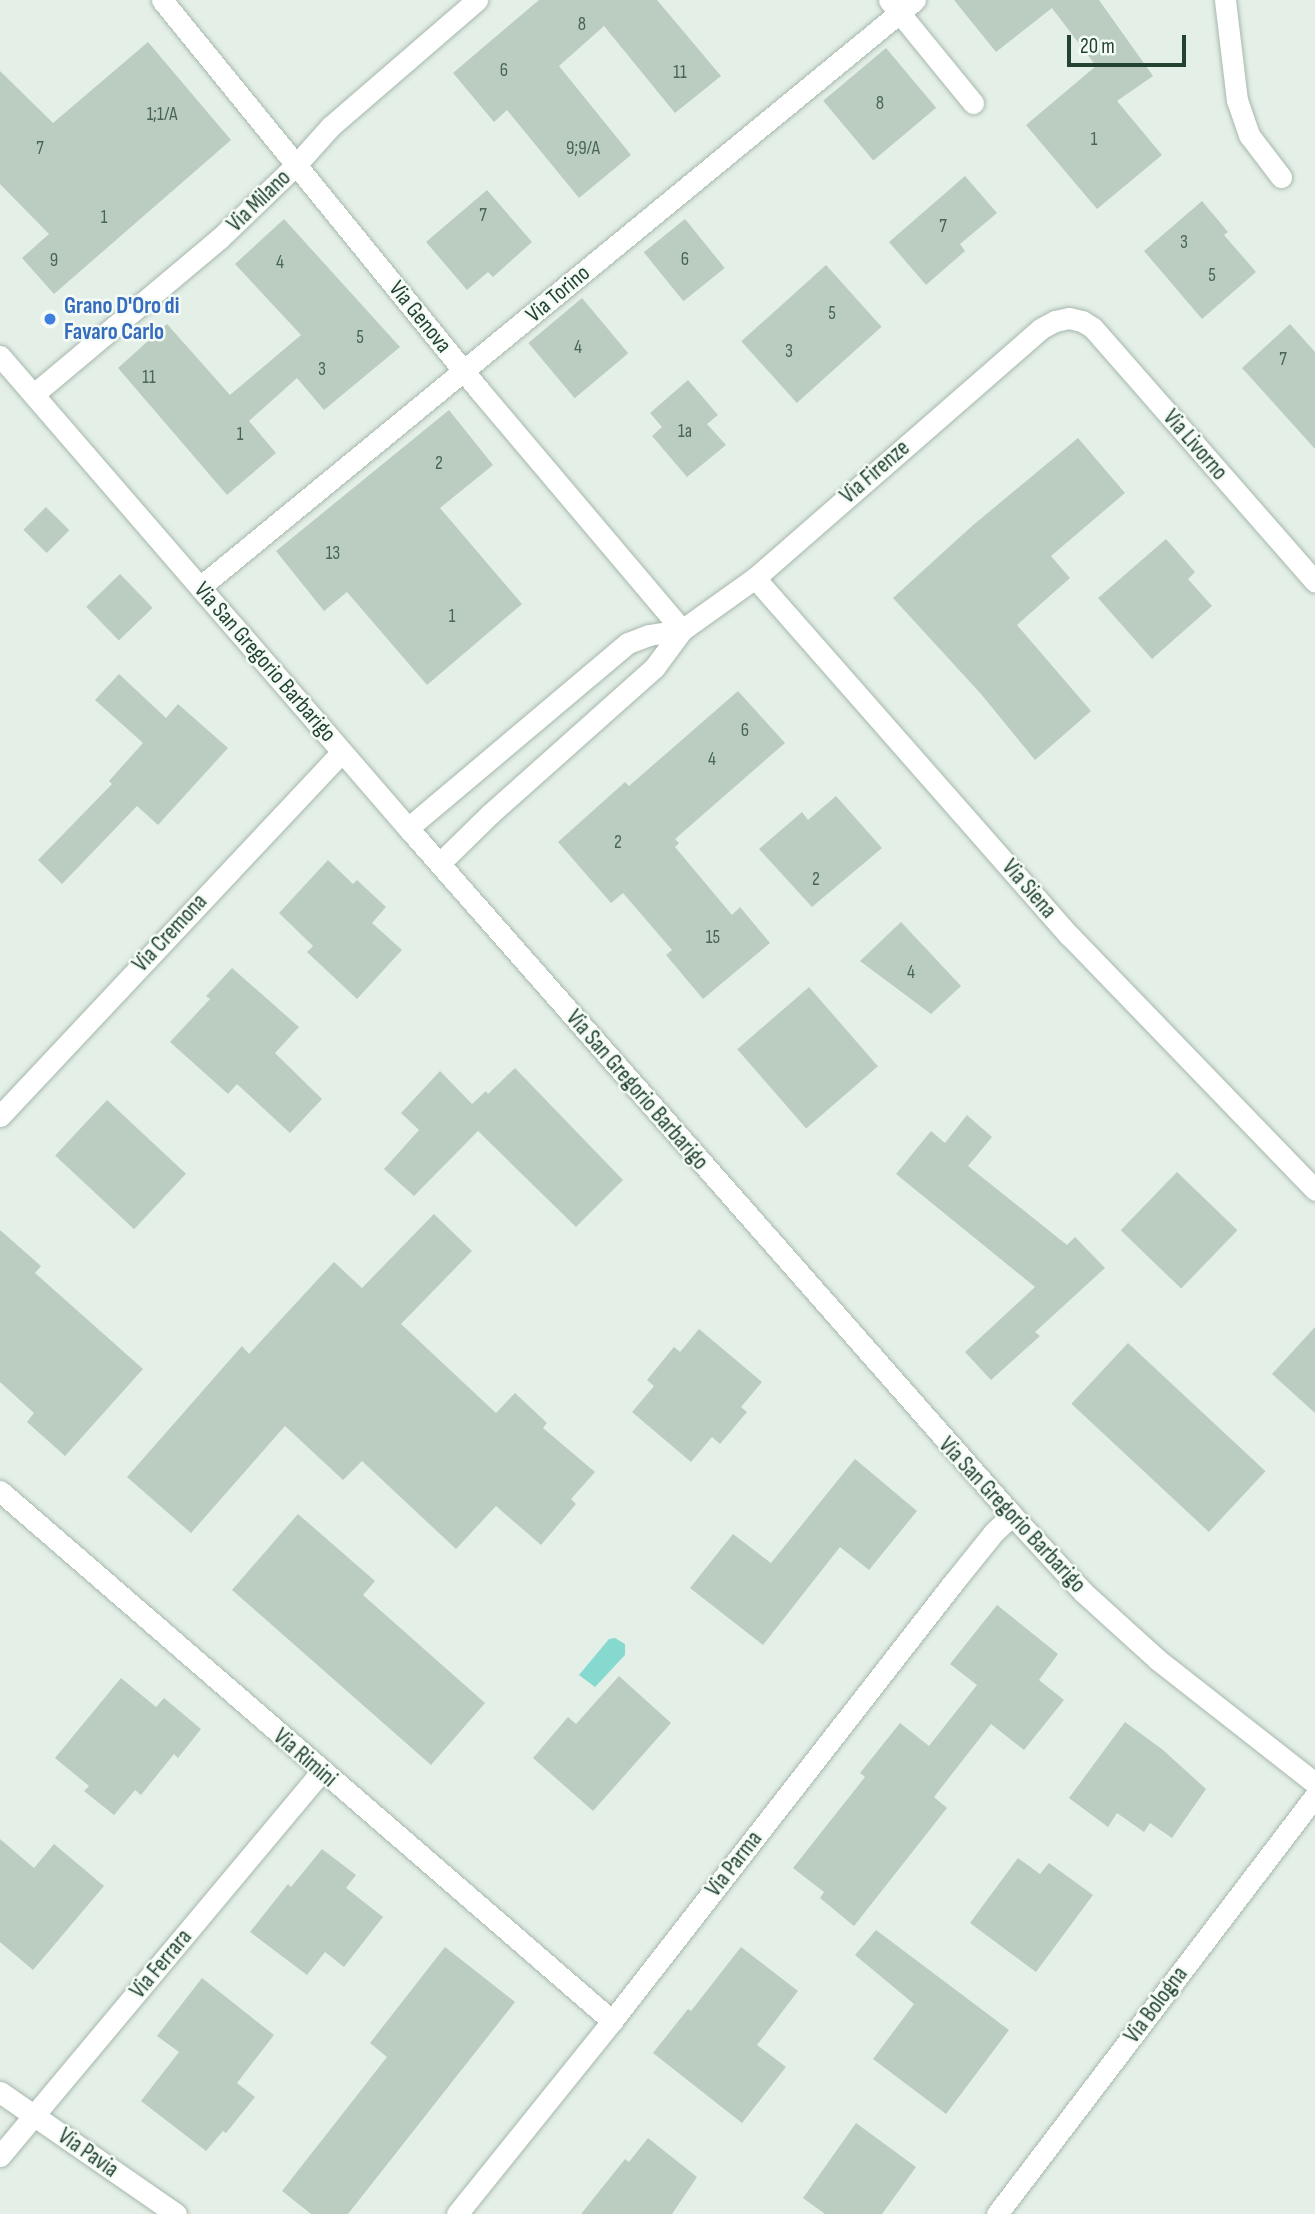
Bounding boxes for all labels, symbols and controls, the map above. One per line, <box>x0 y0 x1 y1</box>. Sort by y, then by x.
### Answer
house number: 8 <box>578 14 586 36</box>
scale bar <box>1070 21 1189 65</box>
text: 20 m <box>1080 34 1115 59</box>
house number: 6 <box>500 60 508 82</box>
house number: 11 <box>673 62 687 84</box>
house number: 8 <box>876 93 884 115</box>
house number: 1;1/A <box>147 104 177 126</box>
house number: 1 <box>1091 129 1097 151</box>
house number: 7 <box>36 138 44 160</box>
house number: 9;9/A <box>566 138 600 160</box>
street label: Via Milano <box>222 164 296 238</box>
house number: 7 <box>479 205 487 227</box>
house number: 1 <box>101 207 107 229</box>
house number: 7 <box>939 216 947 238</box>
house number: 3 <box>1180 232 1188 254</box>
house number: 6 <box>681 249 689 271</box>
house number: 9 <box>50 250 58 272</box>
house number: 4 <box>276 252 284 274</box>
street label: Via Torino <box>520 259 596 329</box>
house number: 5 <box>1208 265 1216 287</box>
street label: Via Genova <box>383 275 457 359</box>
place label: Grano D'Oro di Favaro Carlo <box>64 292 179 346</box>
house number: 5 <box>828 303 836 325</box>
marker: Grano D'Oro di Favaro Carlo <box>42 311 58 327</box>
house number: 5 <box>356 327 364 349</box>
house number: 4 <box>574 337 582 359</box>
house number: 3 <box>785 341 793 363</box>
house number: 7 <box>1279 349 1287 371</box>
house number: 3 <box>318 359 326 381</box>
house number: 11 <box>142 367 156 389</box>
street label: Via Livorno <box>1157 404 1233 486</box>
house number: 1a <box>678 421 692 443</box>
house number: 1 <box>237 424 243 446</box>
street label: Via Firenze <box>835 434 915 510</box>
house number: 2 <box>435 453 443 475</box>
house number: 13 <box>326 543 340 565</box>
street label: Via San Gregorio Barbarigo <box>188 576 342 748</box>
house number: 1 <box>449 606 455 628</box>
house number: 6 <box>741 720 749 742</box>
house number: 4 <box>708 749 716 771</box>
house number: 2 <box>614 832 622 854</box>
street label: Via Siena <box>996 854 1062 924</box>
house number: 2 <box>812 869 820 891</box>
street label: Via Cremona <box>127 888 213 978</box>
house number: 15 <box>706 927 720 949</box>
house number: 4 <box>907 962 915 984</box>
street label: Via San Gregorio Barbarigo <box>560 1004 714 1176</box>
street label: Via San Gregorio Barbarigo <box>933 1431 1091 1599</box>
street label: Via Rimini <box>268 1723 342 1793</box>
street label: Via Parma <box>700 1826 768 1902</box>
street label: Via Ferrara <box>124 1924 198 2004</box>
street label: Via Bologna <box>1118 1961 1194 2049</box>
street label: Via Pavia <box>53 2122 123 2184</box>

